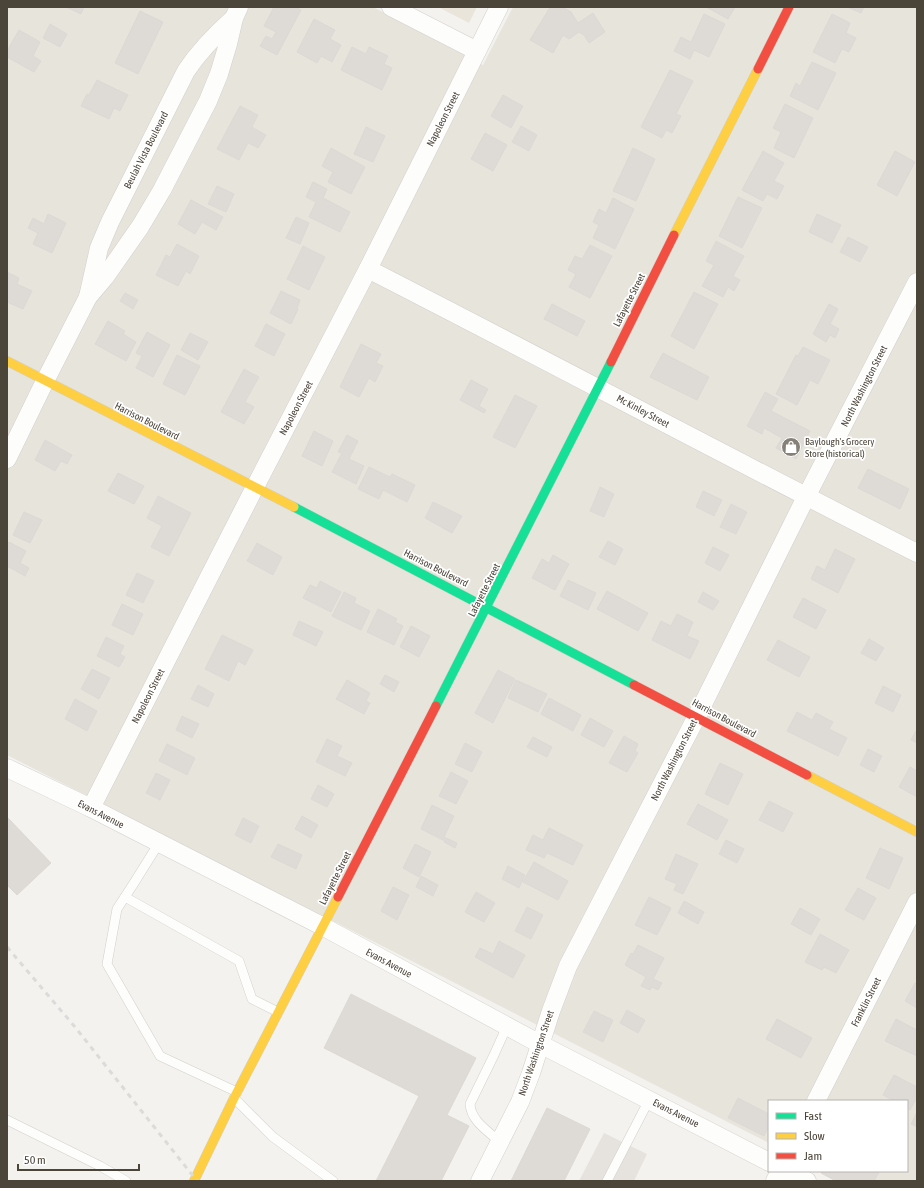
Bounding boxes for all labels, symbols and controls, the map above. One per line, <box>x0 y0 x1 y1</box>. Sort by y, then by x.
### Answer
street label: Napoleon Street <box>425 90 462 148</box>
street label: Beulah Vista Boulevard <box>122 109 170 190</box>
street label: Lafayette Street <box>611 272 647 328</box>
street label: North Washington Street <box>839 343 889 428</box>
street label: Napoleon Street <box>277 379 315 437</box>
street label: Mc Kinley Street <box>615 392 671 430</box>
street label: Harrison Boulevard <box>113 400 181 442</box>
shop icon: Baylough's Grocery Store (historical) <box>780 436 802 458</box>
place label: Baylough's Grocery Store (historical) <box>805 436 874 459</box>
street label: Harrison Boulevard <box>402 547 470 589</box>
street label: Lafayette Street <box>466 562 502 618</box>
street label: Napoleon Street <box>130 667 167 725</box>
street label: Harrison Boulevard <box>690 697 758 740</box>
street label: North Washington Street <box>649 717 699 802</box>
street label: Evans Avenue <box>76 798 126 831</box>
street label: Lafayette Street <box>317 850 353 906</box>
street label: Evans Avenue <box>364 946 414 980</box>
street label: Franklin Street <box>849 976 883 1028</box>
street label: North Washington Street <box>516 1009 556 1097</box>
street label: Evans Avenue <box>651 1097 701 1130</box>
legend <box>768 1100 908 1172</box>
text: Fast <box>804 1109 822 1123</box>
text: Slow <box>804 1129 825 1143</box>
scale bar <box>18 1146 139 1172</box>
text: Jam <box>804 1149 822 1163</box>
text: 50 m <box>24 1153 46 1167</box>

